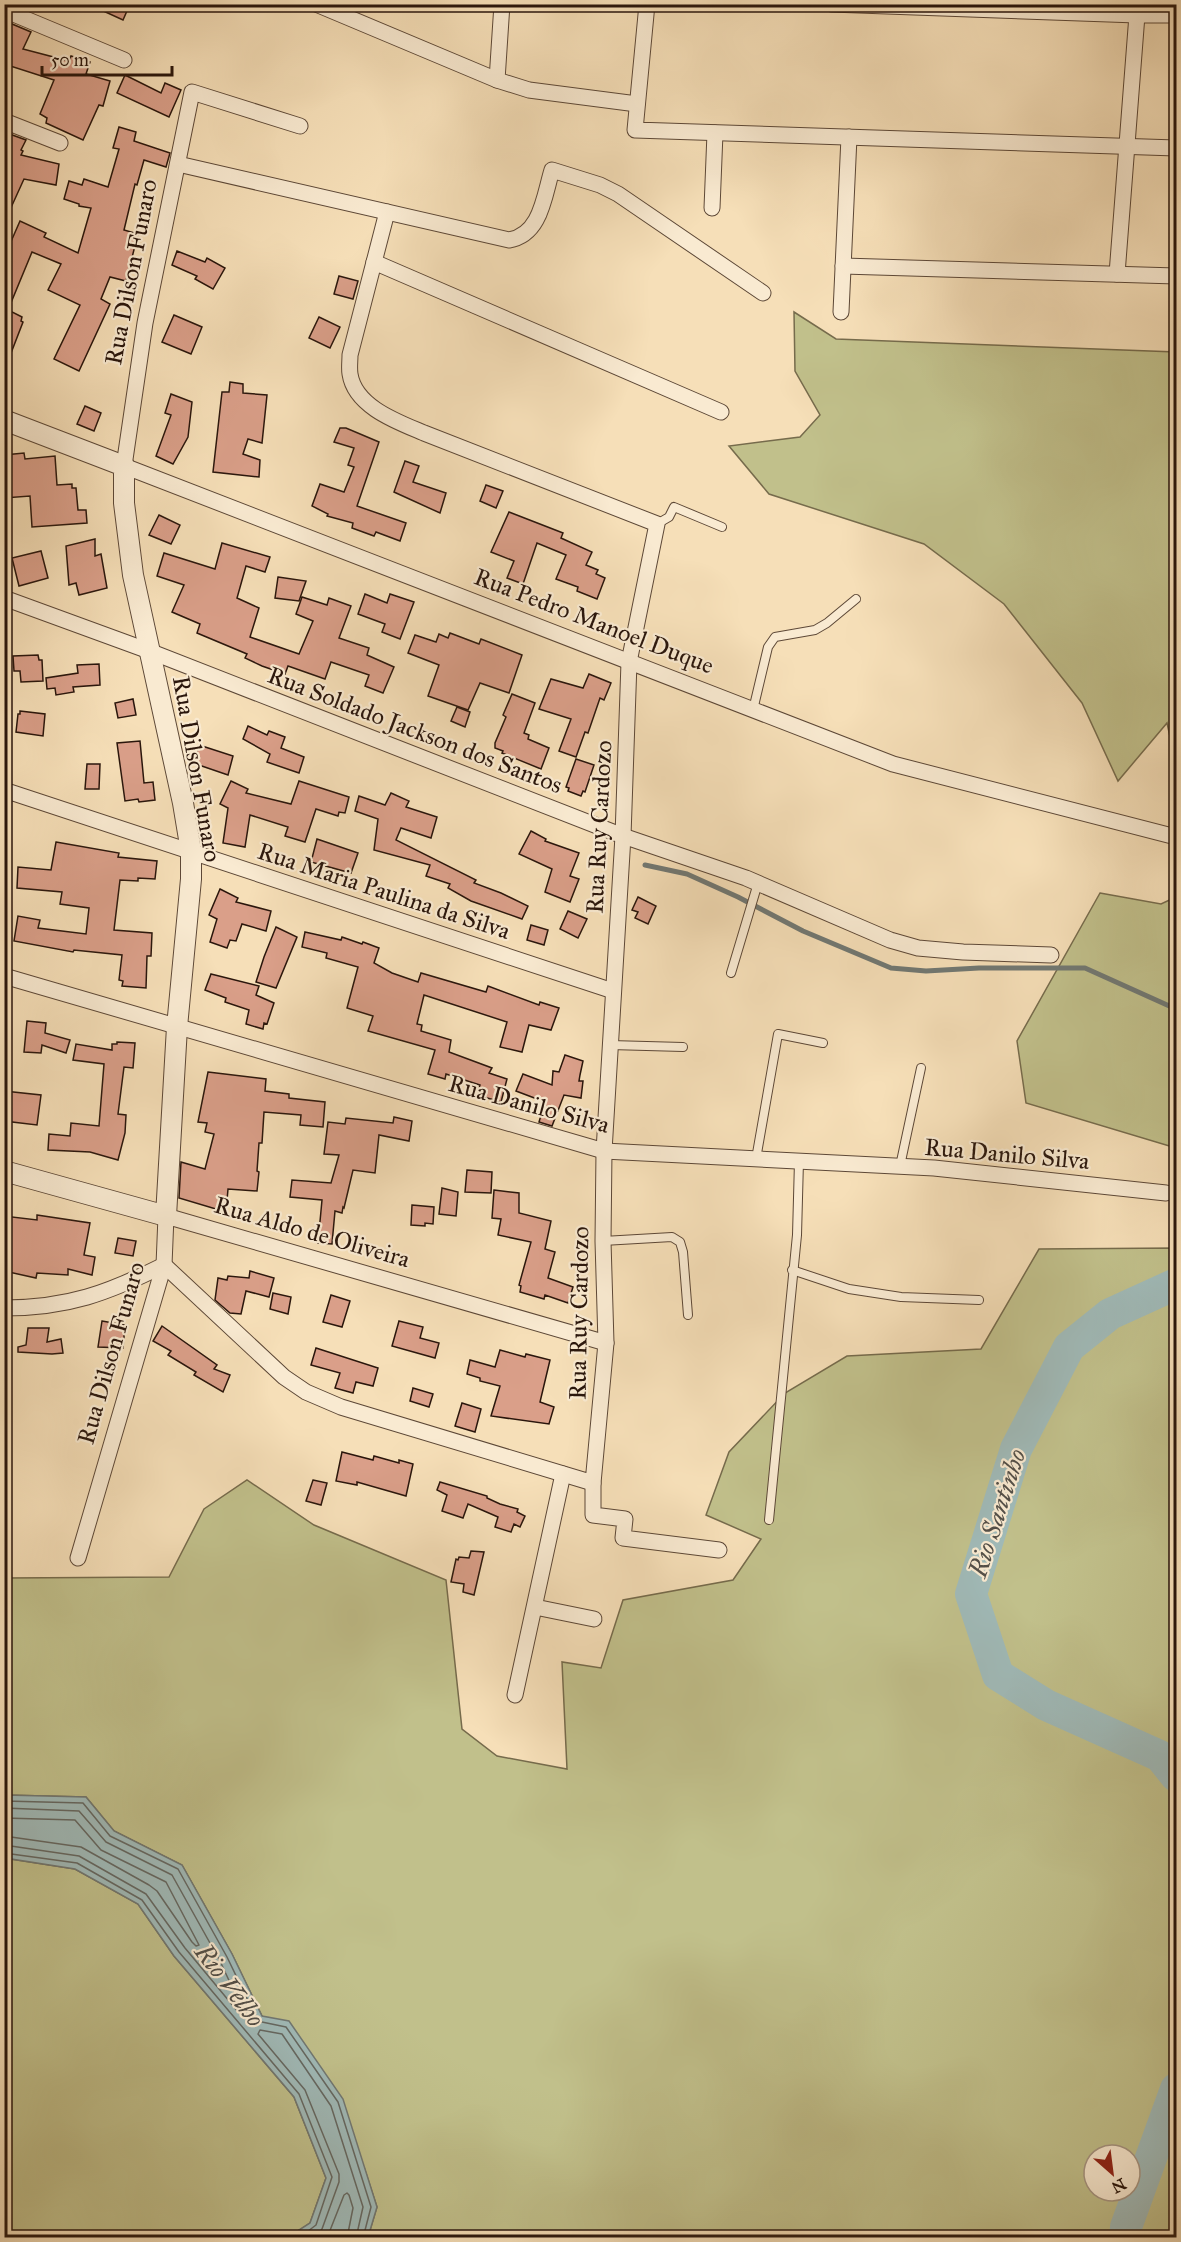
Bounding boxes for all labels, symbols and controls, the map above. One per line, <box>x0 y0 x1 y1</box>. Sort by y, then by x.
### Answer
scale bar <box>42 39 172 77</box>
text: 50 m <box>51 49 89 71</box>
street label: Rua Dilson Funaro <box>98 177 164 367</box>
street label: Rua Pedro Manoel Duque <box>470 561 718 681</box>
street label: Rua Soldado Jackson dos Santos <box>263 660 567 800</box>
street label: Rua Dilson Funaro <box>166 674 228 864</box>
street label: Rua Ruy Cardozo <box>579 740 619 914</box>
street label: Rua Maria Paulina da Silva <box>254 836 515 946</box>
street label: Rua Danilo Silva <box>445 1068 614 1140</box>
street label: Rua Danilo Silva <box>923 1132 1092 1176</box>
street label: Rua Aldo de Oliveira <box>211 1190 414 1275</box>
street label: Rua Ruy Cardozo <box>562 1226 596 1400</box>
street label: Rua Dilson Funaro <box>71 1258 151 1448</box>
water label: Rio Santinho <box>961 1445 1033 1582</box>
water label: Rio Velho <box>188 1936 272 2033</box>
north arrow <box>1082 2143 1142 2203</box>
text: N <box>1108 2174 1129 2198</box>

